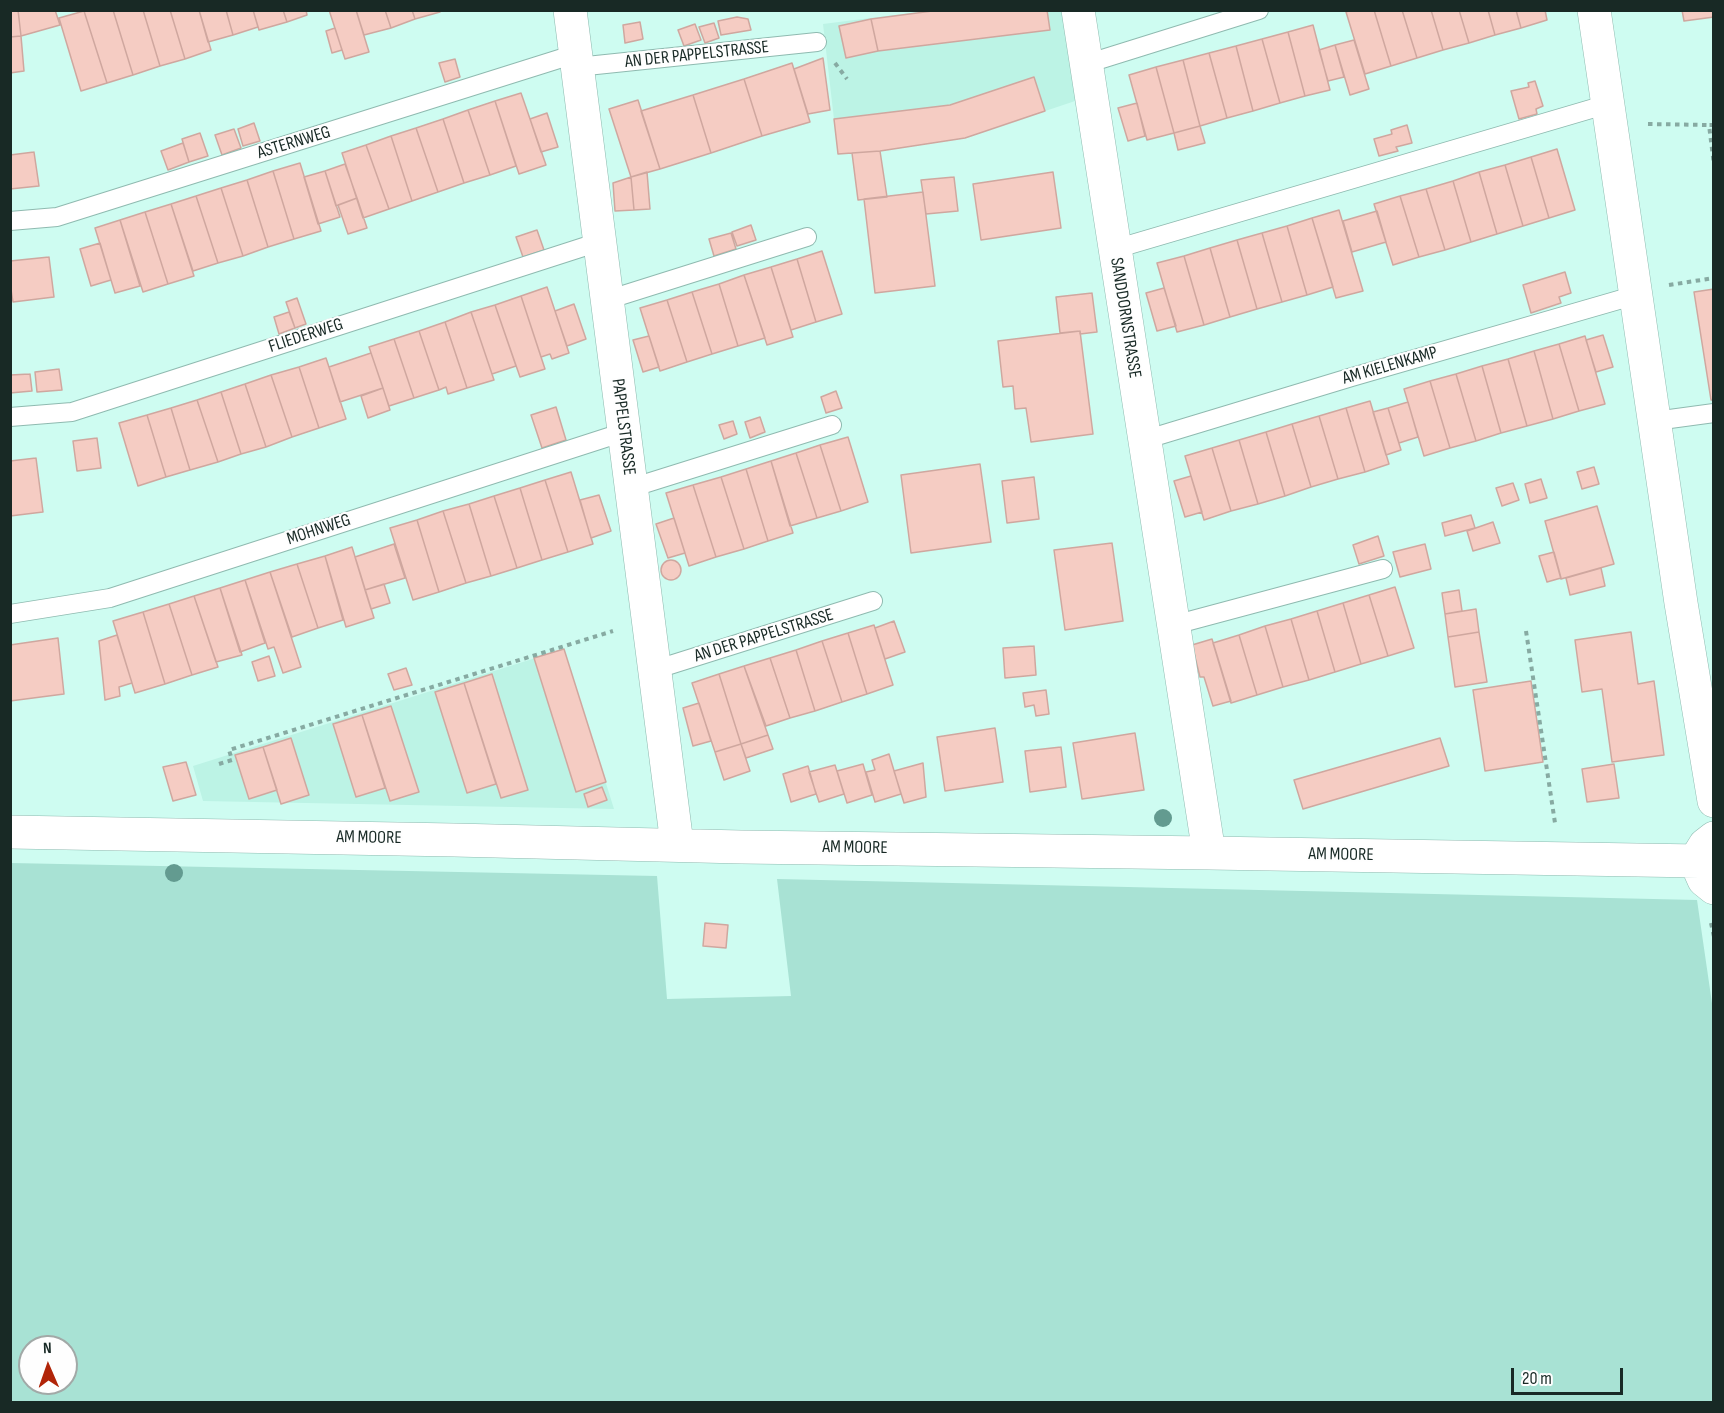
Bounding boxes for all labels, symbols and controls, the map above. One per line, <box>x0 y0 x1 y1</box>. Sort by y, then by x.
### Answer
street label: AN DER PAPPELSTRASSE <box>624 37 770 73</box>
street label: ASTERNWEG <box>255 122 333 164</box>
street label: SANDDORNSTRASSE <box>1105 256 1145 380</box>
street label: FLIEDERWEG <box>266 314 346 358</box>
street label: AM KIELENKAMP <box>1340 342 1440 390</box>
street label: PAPPELSTRASSE <box>606 377 640 477</box>
street label: MOHNWEG <box>284 510 354 550</box>
street label: AN DER PAPPELSTRASSE <box>692 605 836 667</box>
street label: AM MOORE <box>336 827 402 849</box>
street label: AM MOORE <box>822 837 888 859</box>
street label: AM MOORE <box>1308 844 1374 866</box>
north arrow <box>18 1335 78 1395</box>
text: N <box>43 1339 52 1358</box>
scale bar <box>1514 1356 1626 1394</box>
text: 20 m <box>1522 1368 1552 1389</box>

